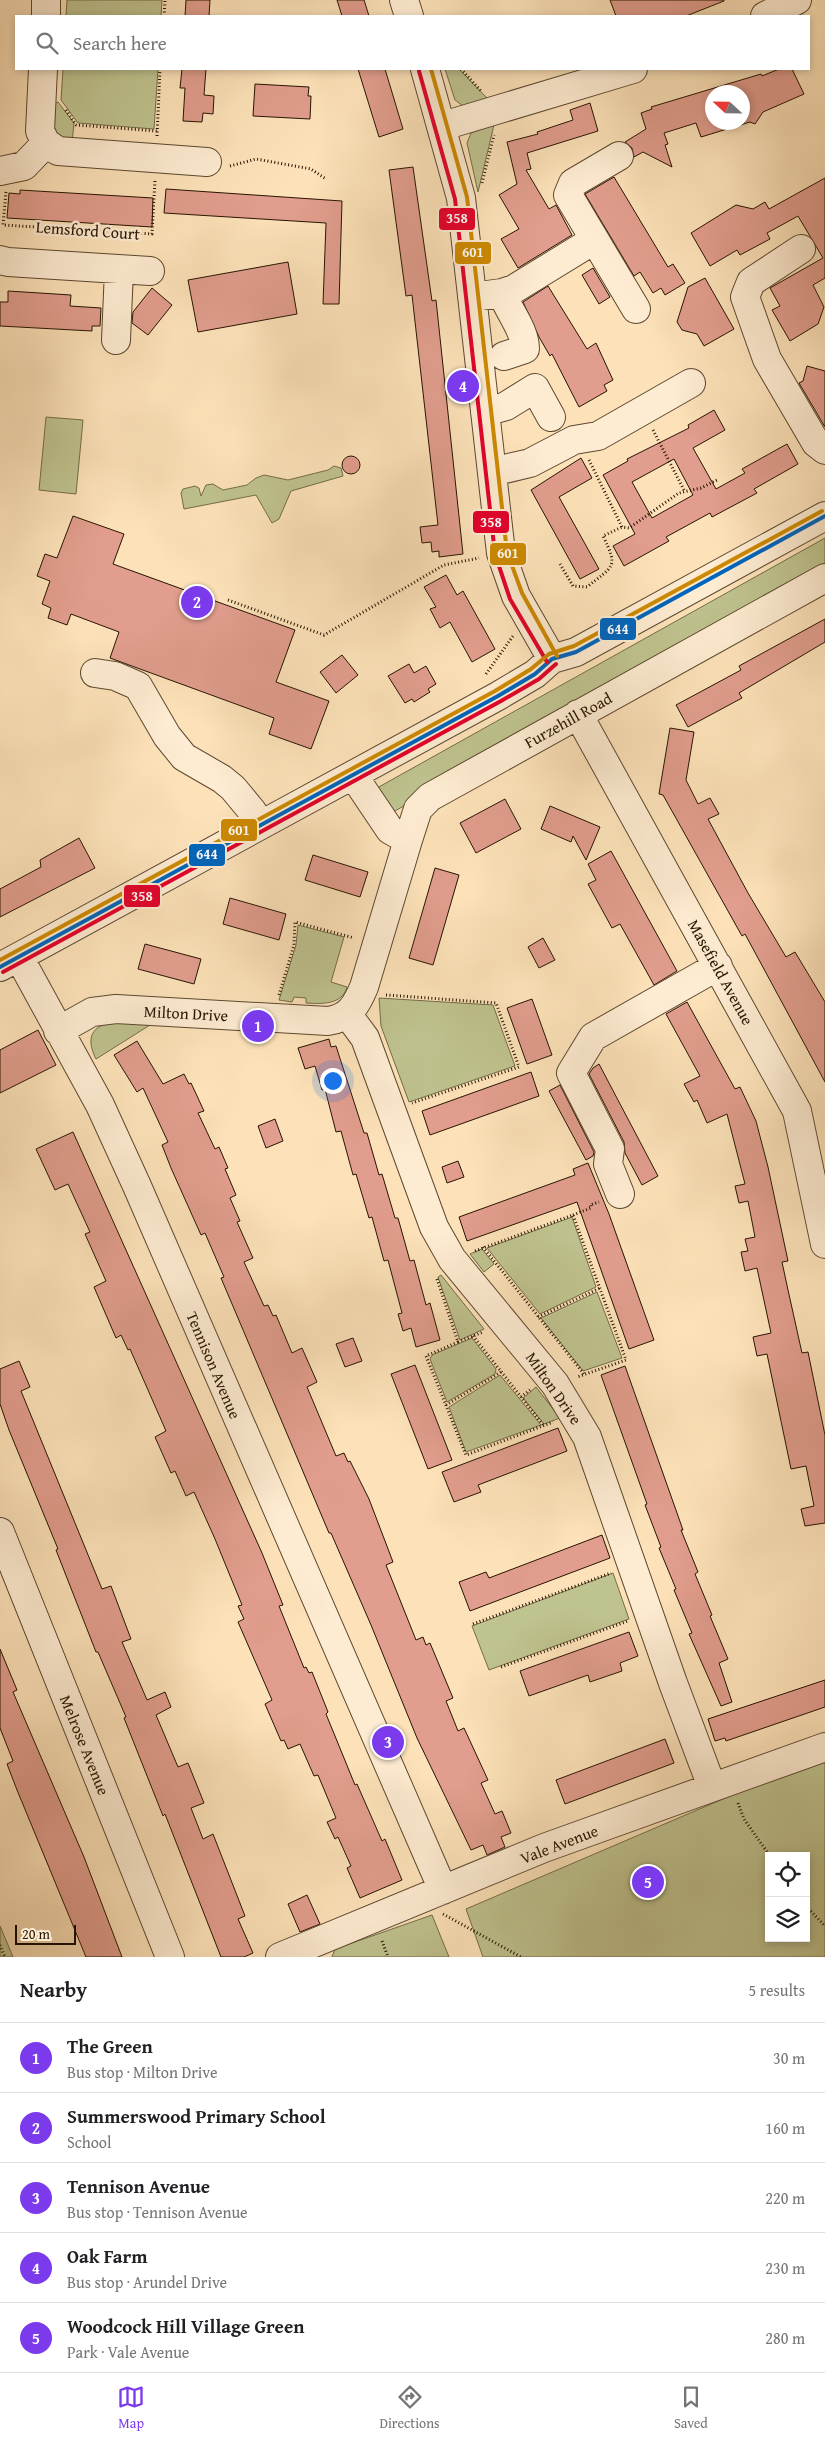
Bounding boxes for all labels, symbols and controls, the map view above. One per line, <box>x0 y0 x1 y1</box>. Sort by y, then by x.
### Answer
search box <box>15 15 810 70</box>
icon: search <box>33 29 61 57</box>
text: Search here <box>73 29 167 57</box>
north arrow <box>705 85 750 130</box>
line badge: 358 <box>438 207 476 231</box>
text: 358 <box>446 208 468 228</box>
street label: Lemsford Court <box>35 214 141 246</box>
line badge: 601 <box>454 241 492 265</box>
text: 601 <box>462 242 484 262</box>
pin: 4 <box>447 367 479 405</box>
line badge: 358 <box>472 510 510 534</box>
text: 358 <box>480 512 502 532</box>
line badge: 601 <box>489 542 527 566</box>
text: 601 <box>497 543 519 563</box>
pin: 2 <box>181 583 213 621</box>
line badge: 644 <box>599 617 637 641</box>
text: 644 <box>607 619 629 639</box>
street label: Furzehill Road <box>520 686 617 754</box>
line badge: 601 <box>220 818 258 842</box>
text: 601 <box>228 820 250 840</box>
line badge: 644 <box>188 843 226 867</box>
text: 644 <box>196 844 218 864</box>
line badge: 358 <box>123 884 161 908</box>
text: 358 <box>131 886 153 906</box>
street label: Masefield Avenue <box>682 915 760 1029</box>
street label: Milton Drive <box>143 999 229 1027</box>
pin: 1 <box>242 1007 274 1045</box>
your location <box>320 1068 346 1094</box>
street label: Tennison Avenue <box>181 1308 247 1422</box>
street label: Milton Drive <box>520 1347 588 1429</box>
street label: Melrose Avenue <box>54 1691 116 1799</box>
pin: 3 <box>372 1723 404 1761</box>
street label: Vale Avenue <box>517 1818 601 1870</box>
map controls <box>765 1852 810 1942</box>
button: locate <box>765 1852 810 1897</box>
pin: 5 <box>632 1863 664 1901</box>
button: layers <box>765 1897 810 1942</box>
scale bar <box>15 1922 76 1945</box>
text: 20 m <box>22 1924 50 1944</box>
text: Nearby <box>20 1974 87 2005</box>
text: 5 results <box>748 1978 805 2002</box>
text: The Green <box>67 2032 153 2060</box>
text: 1 <box>32 2046 40 2070</box>
text: 30 m <box>773 2046 805 2070</box>
text: Bus stop · Milton Drive <box>67 2060 217 2084</box>
text: Summerswood Primary School <box>67 2102 326 2130</box>
text: 2 <box>32 2116 40 2140</box>
text: 160 m <box>765 2116 805 2140</box>
text: School <box>67 2130 111 2154</box>
text: Tennison Avenue <box>67 2172 210 2200</box>
text: 3 <box>32 2186 40 2210</box>
text: 220 m <box>765 2186 805 2210</box>
text: Bus stop · Tennison Avenue <box>67 2200 248 2224</box>
text: Oak Farm <box>67 2242 148 2270</box>
text: 4 <box>32 2256 40 2280</box>
text: 230 m <box>765 2256 805 2280</box>
text: Bus stop · Arundel Drive <box>67 2270 227 2294</box>
text: Woodcock Hill Village Green <box>67 2312 304 2340</box>
text: 5 <box>32 2326 40 2350</box>
text: 280 m <box>765 2326 805 2350</box>
text: Park · Vale Avenue <box>67 2340 189 2364</box>
tab: Map <box>117 2383 145 2433</box>
tab: Directions <box>379 2383 440 2433</box>
tab: Saved <box>674 2383 708 2433</box>

